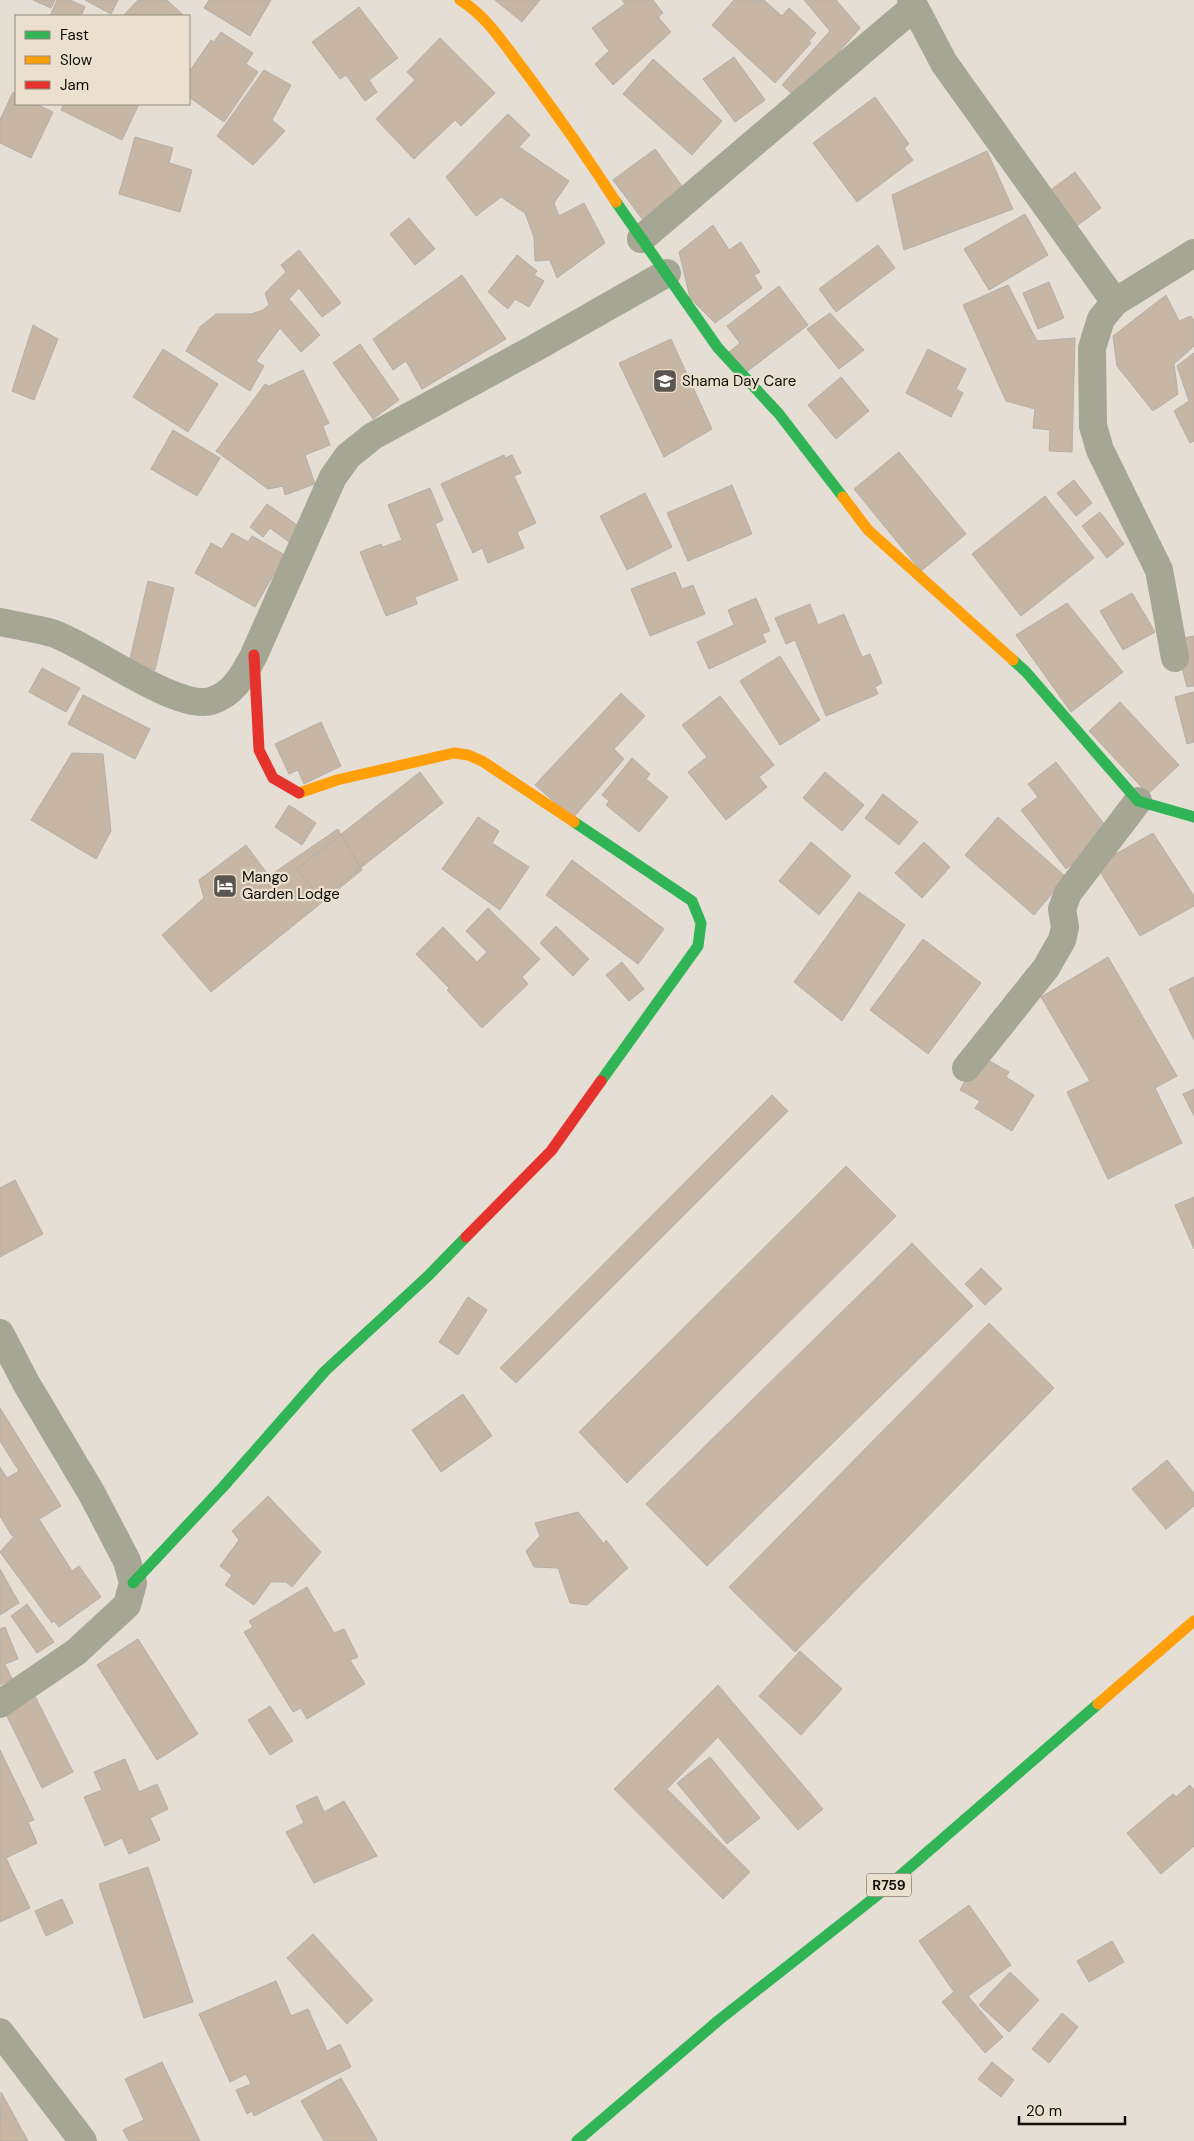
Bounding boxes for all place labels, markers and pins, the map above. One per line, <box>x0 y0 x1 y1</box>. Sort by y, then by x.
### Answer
school or university icon: Shama Day Care <box>652 368 678 394</box>
place label: Shama Day Care <box>682 371 796 391</box>
place label: Mango Garden Lodge <box>242 867 340 904</box>
hotel icon: Mango Garden Lodge <box>212 873 238 899</box>

